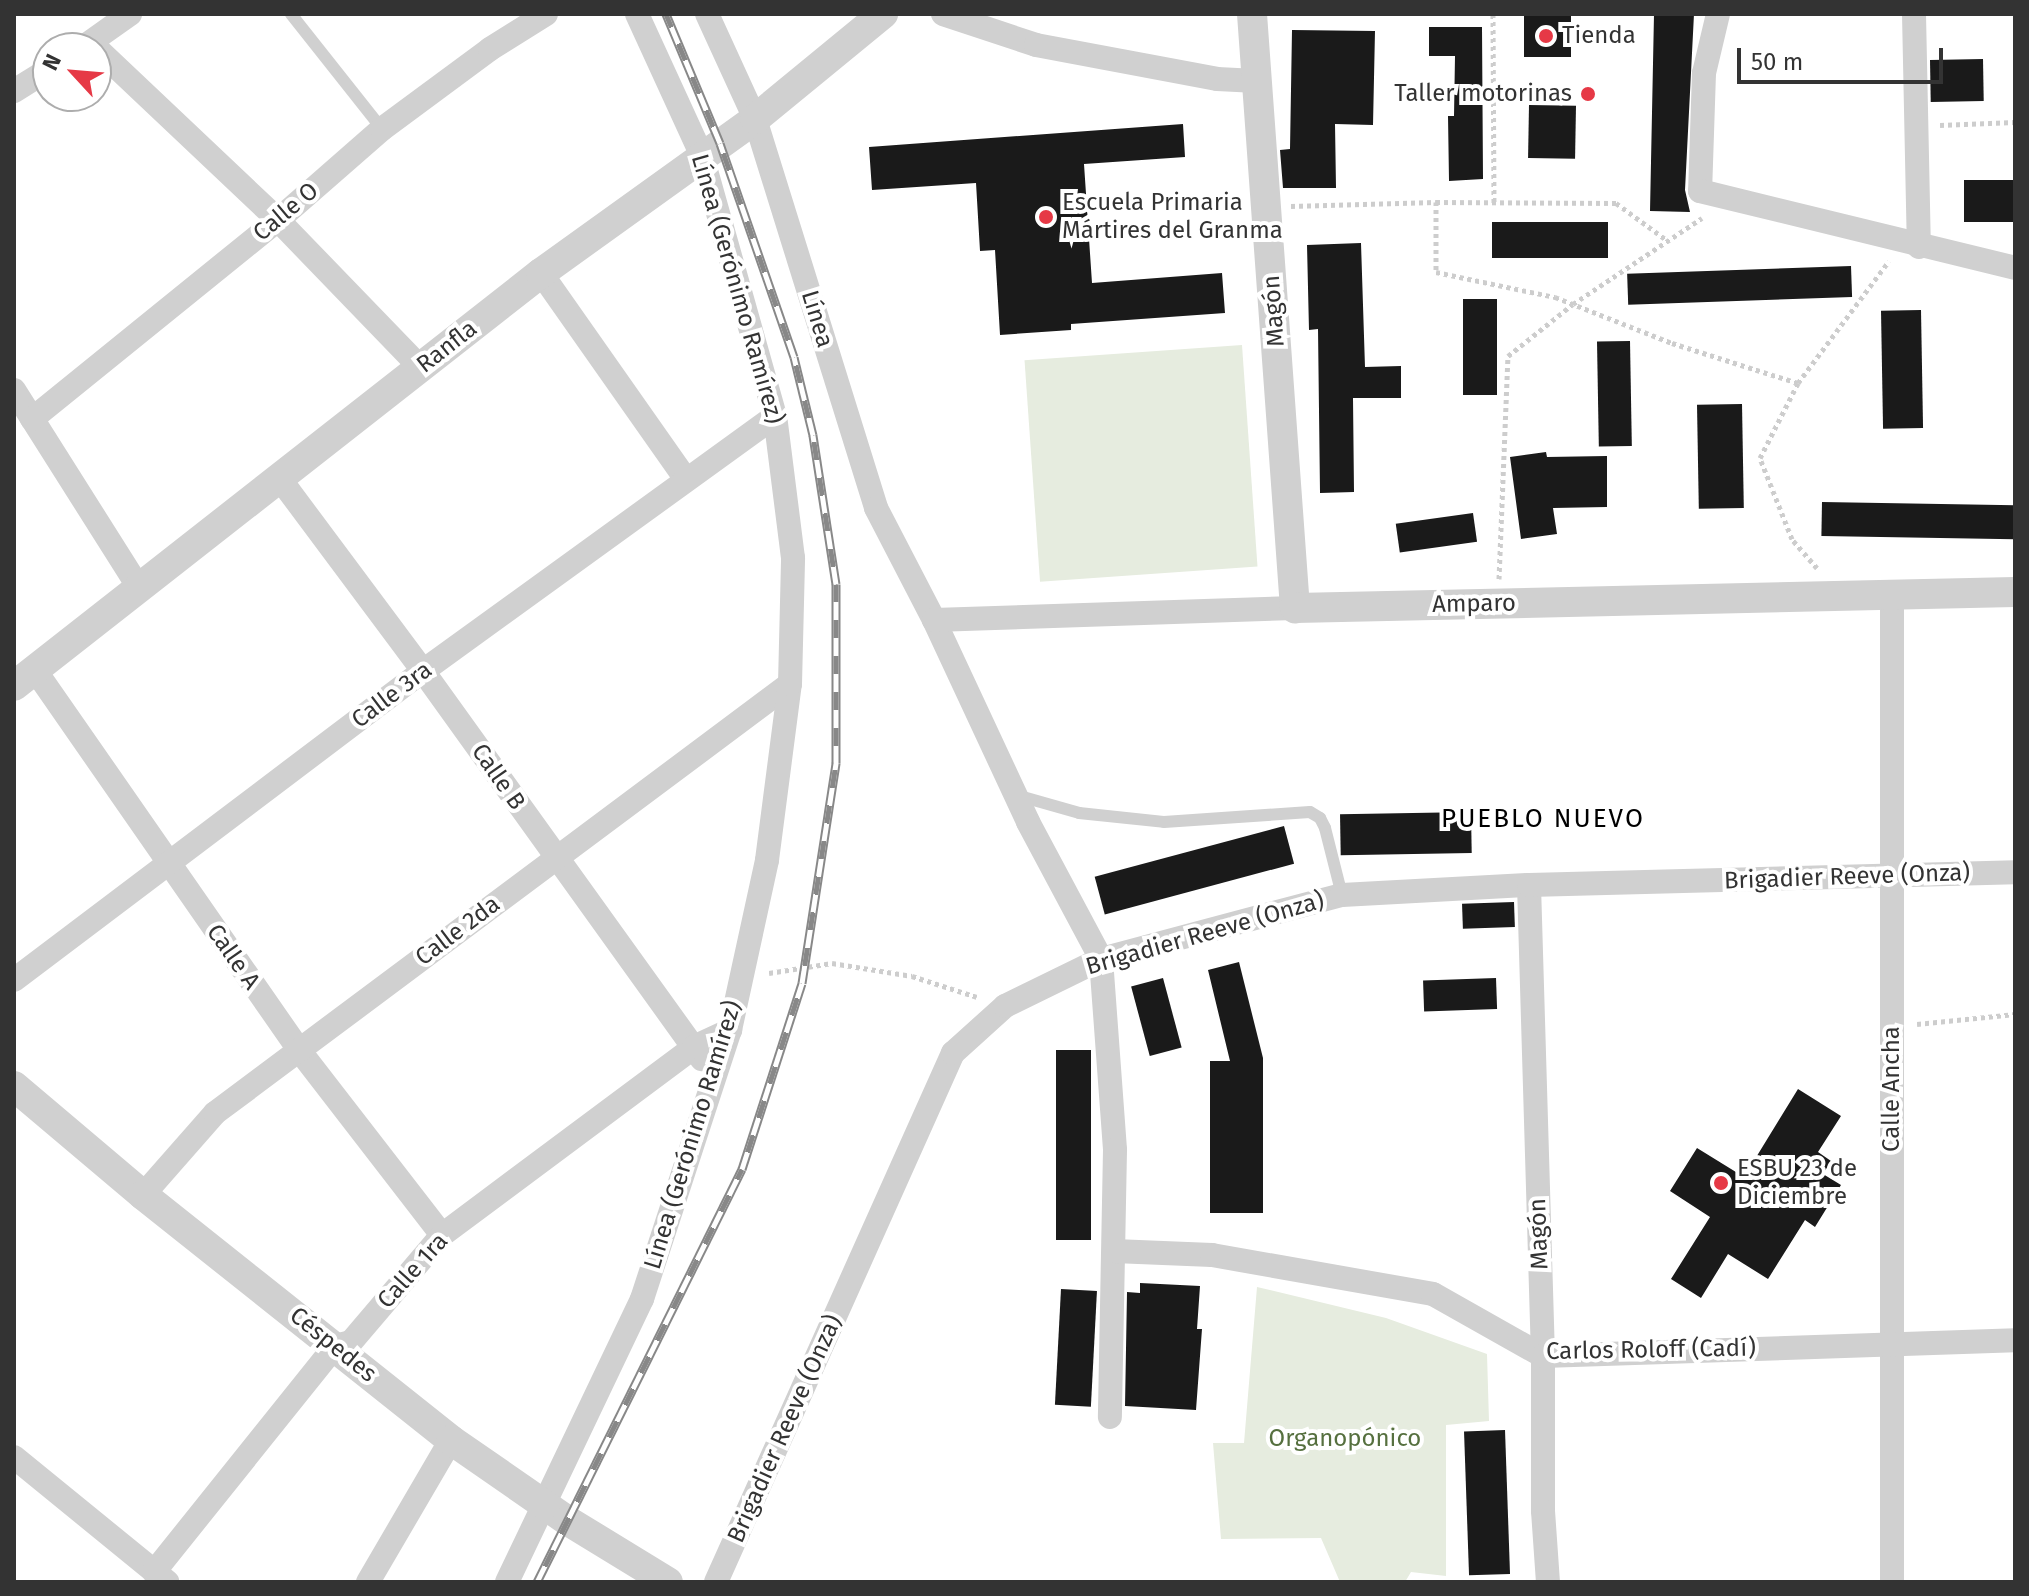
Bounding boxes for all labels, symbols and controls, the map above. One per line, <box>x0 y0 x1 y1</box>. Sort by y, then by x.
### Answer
place label: Tienda <box>1562 22 1636 50</box>
marker: Tienda <box>1537 27 1555 45</box>
north arrow <box>32 32 112 112</box>
scale bar <box>1741 32 1947 82</box>
text: 50 m <box>1751 48 1803 76</box>
text: N <box>36 50 67 75</box>
place label: Taller motorinas <box>1394 80 1572 108</box>
marker: Taller motorinas <box>1579 85 1597 103</box>
street label: Línea (Gerónimo Ramírez) <box>685 151 789 427</box>
street label: Calle O <box>248 177 324 247</box>
place label: Escuela Primaria Mártires del Granma <box>1062 189 1283 245</box>
marker: Escuela Primaria Mártires del Granma <box>1037 208 1055 226</box>
street label: Magón <box>1257 274 1291 348</box>
street label: Línea <box>795 287 839 351</box>
street label: Ranfla <box>411 315 483 379</box>
street label: Amparo <box>1432 589 1516 619</box>
street label: Calle 3ra <box>346 656 438 734</box>
street label: Calle B <box>465 738 531 816</box>
district label: PUEBLO NUEVO <box>1441 803 1645 835</box>
street label: Brigadier Reeve (Onza) <box>1723 858 1971 896</box>
street label: Brigadier Reeve (Onza) <box>1083 886 1327 982</box>
street label: Calle 2da <box>410 890 506 972</box>
street label: Calle A <box>200 919 266 995</box>
street label: Línea (Gerónimo Ramírez) <box>638 997 748 1273</box>
street label: Calle Ancha <box>1878 1026 1906 1152</box>
place label: ESBU 23 de Diciembre <box>1737 1155 1857 1211</box>
marker: ESBU 23 de Diciembre <box>1712 1174 1730 1192</box>
street label: Magón <box>1523 1198 1555 1270</box>
street label: Calle 1ra <box>372 1227 454 1315</box>
street label: Céspedes <box>284 1301 382 1389</box>
street label: Brigadier Reeve (Onza) <box>722 1311 848 1547</box>
street label: Carlos Roloff (Cadí) <box>1546 1334 1756 1366</box>
park label: Organopónico <box>1269 1425 1421 1453</box>

